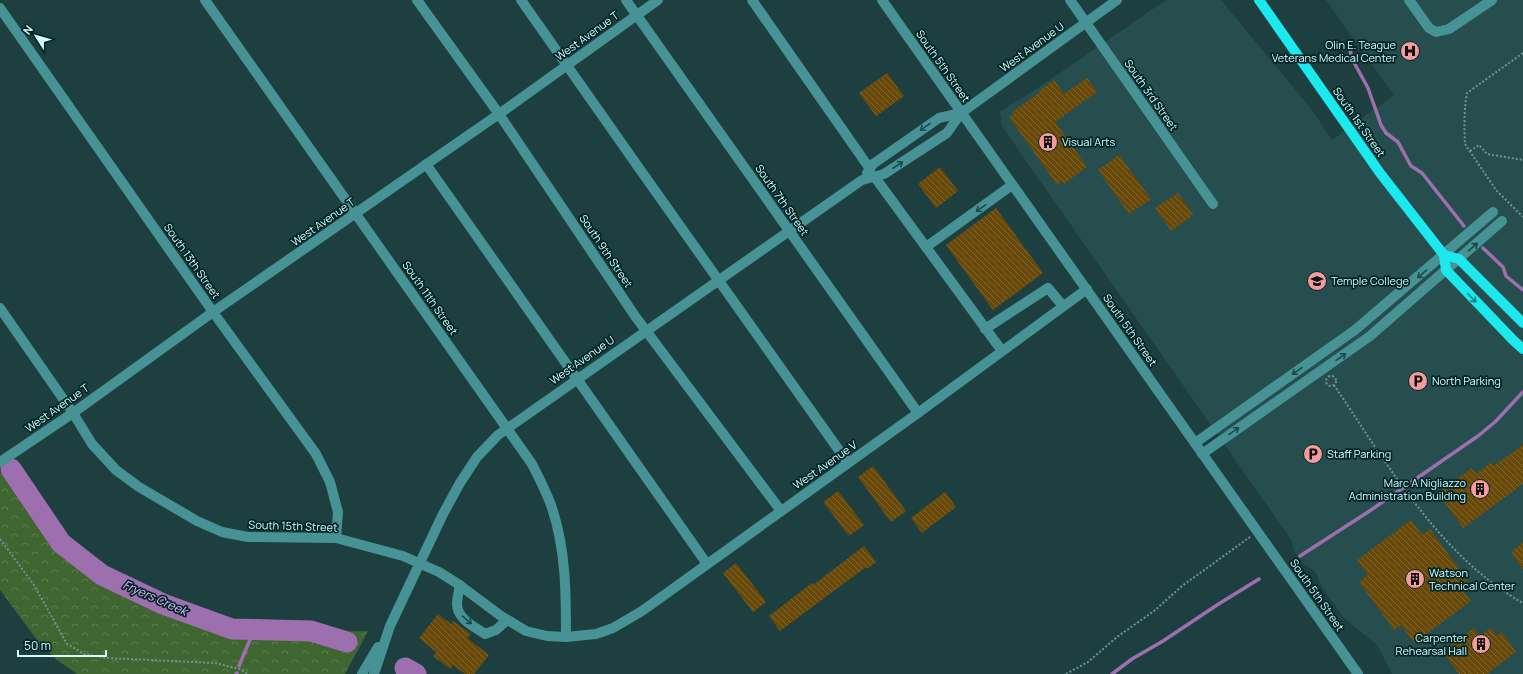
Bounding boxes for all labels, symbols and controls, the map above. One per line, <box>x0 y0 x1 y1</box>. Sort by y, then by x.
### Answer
street label: West Avenue T <box>552 7 622 64</box>
north arrow <box>16 16 56 56</box>
street label: West Avenue U <box>997 18 1067 75</box>
text: N <box>19 22 36 37</box>
street label: South 5th Street <box>913 27 974 105</box>
place label: Olin E. Teague Veterans Medical Center <box>1272 37 1397 65</box>
hospital icon: Olin E. Teague Veterans Medical Center <box>1399 40 1421 62</box>
street label: South 3rd Street <box>1121 56 1182 133</box>
street label: South 1st Street <box>1330 84 1389 160</box>
one-way arrow <box>920 123 931 131</box>
building icon: Visual Arts <box>1037 131 1059 153</box>
place label: Visual Arts <box>1062 134 1116 149</box>
street label: South 7th Street <box>752 161 813 238</box>
one-way arrow <box>892 161 903 169</box>
street label: West Avenue T <box>288 194 358 249</box>
one-way arrow <box>975 203 986 212</box>
street label: South 9th Street <box>576 211 636 290</box>
street label: South 13th Street <box>161 220 224 301</box>
one-way arrow <box>1468 242 1478 251</box>
street label: South 11th Street <box>399 258 462 338</box>
school or university icon: Temple College <box>1306 270 1328 292</box>
one-way arrow <box>1416 270 1427 279</box>
place label: Temple College <box>1331 273 1409 288</box>
street label: South 5th Street <box>1100 291 1161 369</box>
one-way arrow <box>1467 293 1477 303</box>
street label: West Avenue U <box>546 332 617 388</box>
one-way arrow <box>1335 353 1346 361</box>
one-way arrow <box>1292 367 1303 375</box>
parking icon: North Parking <box>1407 370 1429 392</box>
place label: North Parking <box>1432 373 1501 388</box>
street label: West Avenue T <box>22 380 92 435</box>
one-way arrow <box>1228 427 1239 435</box>
street label: West Avenue V <box>790 437 860 492</box>
parking icon: Staff Parking <box>1302 443 1324 465</box>
place label: Staff Parking <box>1327 446 1391 461</box>
place label: Marc A Nigliazzo Administration Building <box>1349 475 1466 503</box>
building icon: Marc A Nigliazzo Administration Building <box>1469 478 1491 500</box>
street label: South 15th Street <box>248 516 338 535</box>
street label: South 5th Street <box>1287 556 1348 634</box>
place label: Watson Technical Center <box>1429 565 1515 593</box>
building icon: Watson Technical Center <box>1404 568 1426 590</box>
water label: Fryers Creek <box>120 576 192 620</box>
one-way arrow <box>461 616 472 625</box>
place label: Carpenter Rehearsal Hall <box>1395 630 1467 658</box>
scale bar <box>18 632 106 658</box>
building icon: Carpenter Rehearsal Hall <box>1470 633 1492 655</box>
text: 50 m <box>24 637 51 654</box>

